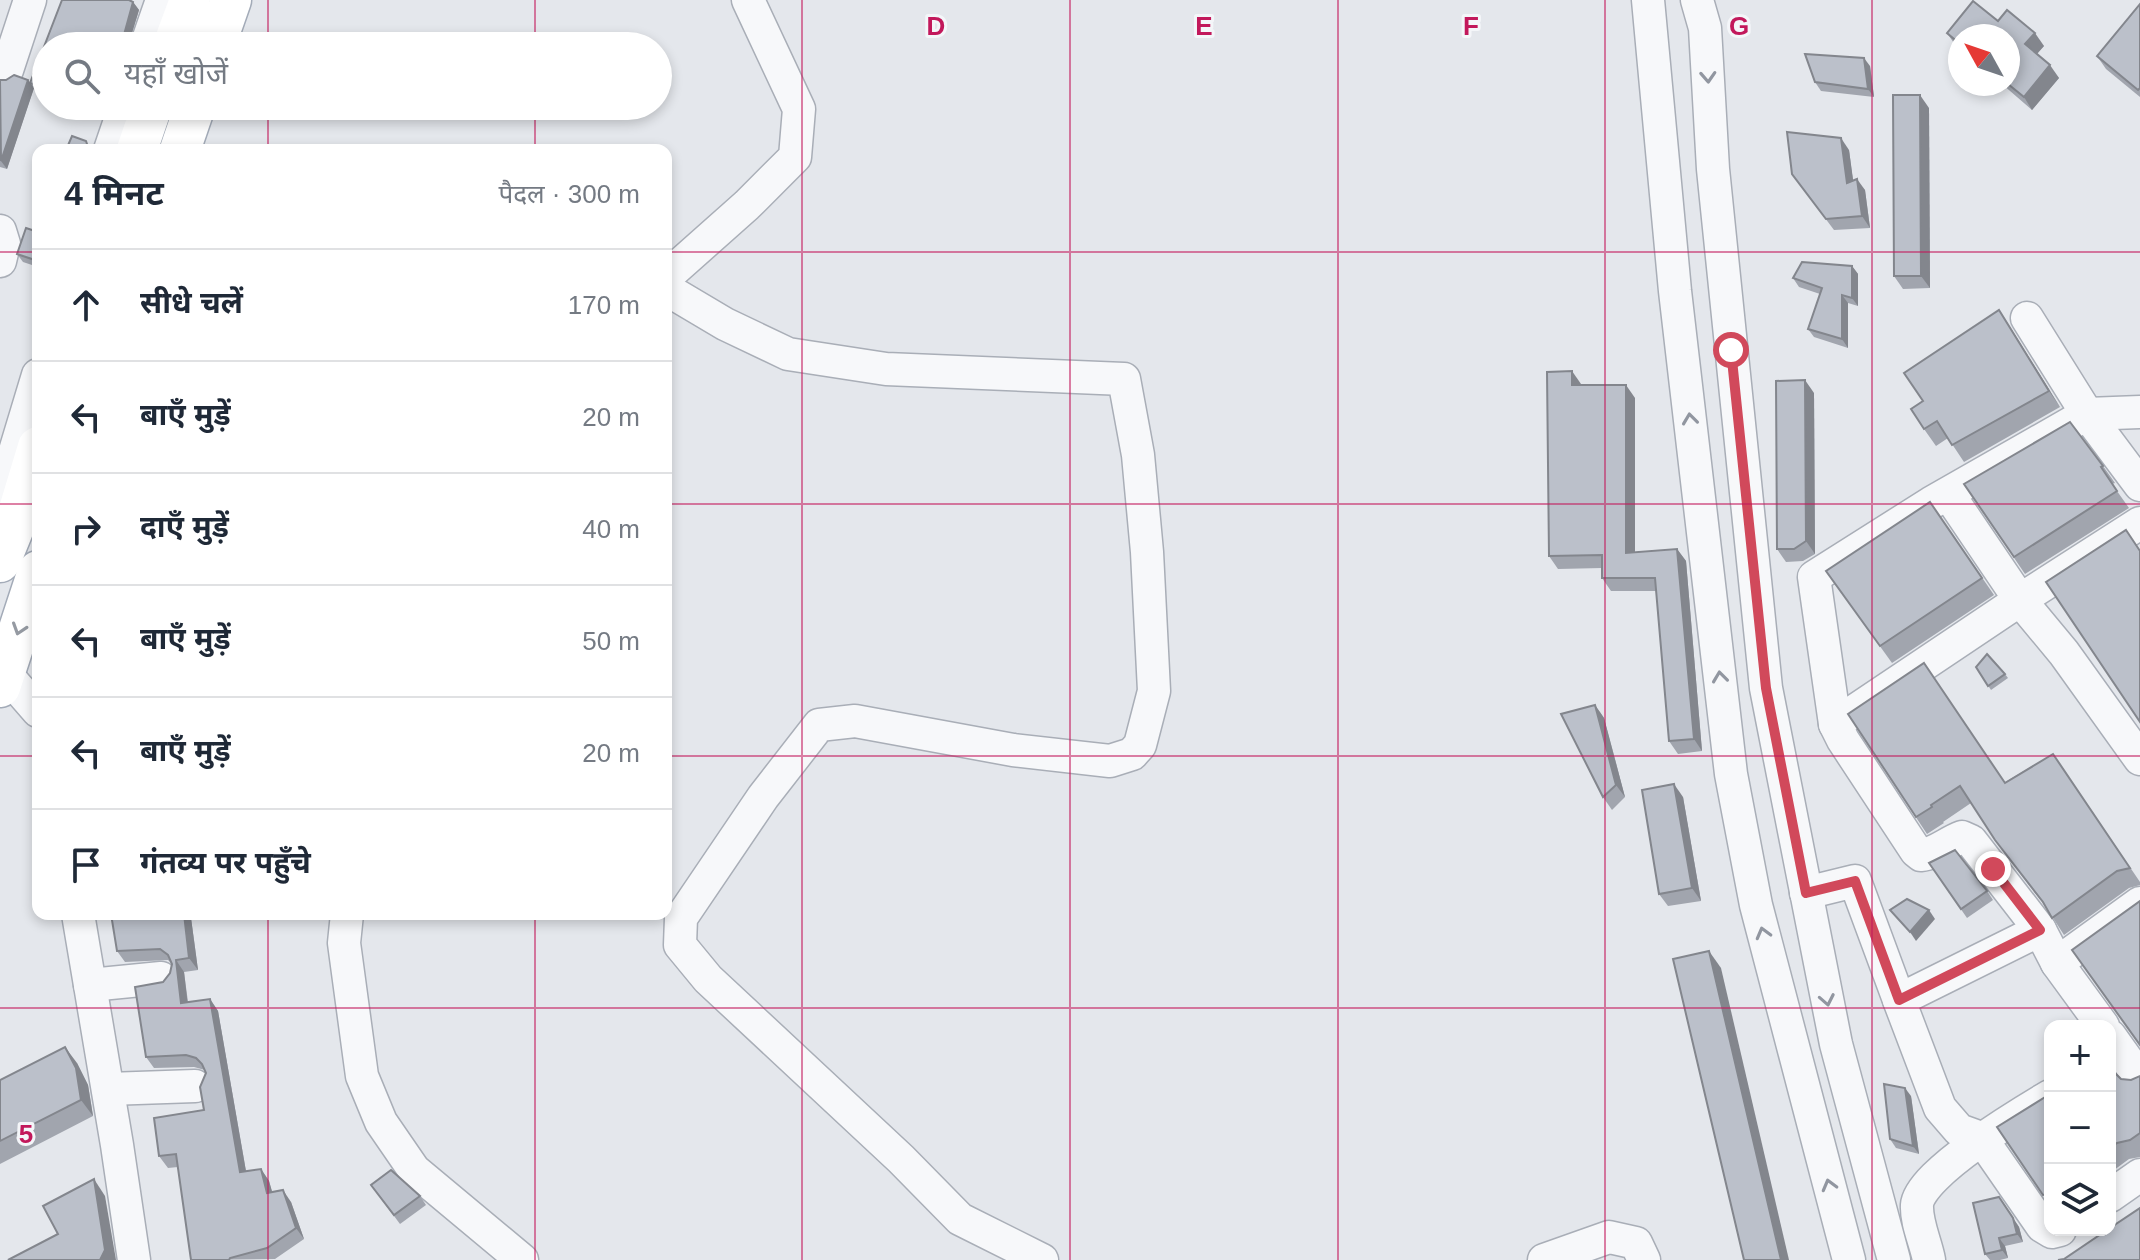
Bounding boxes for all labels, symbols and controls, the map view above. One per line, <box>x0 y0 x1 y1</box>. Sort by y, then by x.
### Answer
text: D <box>927 11 945 41</box>
text: E <box>1195 11 1213 41</box>
text: F <box>1463 11 1479 41</box>
text: G <box>1729 11 1749 41</box>
north arrow <box>1948 24 2020 96</box>
search box <box>32 32 672 120</box>
icon: search <box>60 54 104 98</box>
text: यहाँ खोजें <box>124 57 228 90</box>
one-way arrow <box>1699 71 1716 84</box>
text: 4 मिनट <box>64 174 164 212</box>
text: पैदल · 300 m <box>498 179 640 209</box>
icon: ahead <box>64 283 108 327</box>
text: सीधे चलें <box>140 286 243 319</box>
text: 170 m <box>568 290 640 320</box>
route start <box>1713 332 1749 368</box>
icon: left <box>64 395 108 439</box>
text: बाएँ मुड़ें <box>140 398 231 431</box>
text: 20 m <box>582 402 640 432</box>
one-way arrow <box>1682 412 1699 425</box>
icon: right <box>64 507 108 551</box>
text: दाएँ मुड़ें <box>140 510 229 543</box>
text: 40 m <box>582 514 640 544</box>
icon: left <box>64 619 108 663</box>
one-way arrow <box>12 621 28 635</box>
text: बाएँ मुड़ें <box>140 622 231 655</box>
text: 50 m <box>582 626 640 656</box>
one-way arrow <box>1711 670 1728 683</box>
icon: left <box>64 731 108 775</box>
text: बाएँ मुड़ें <box>140 734 231 767</box>
text: 20 m <box>582 738 640 768</box>
icon: arrive <box>64 843 108 887</box>
text: गंतव्य पर पहुँचे <box>140 846 311 879</box>
route end <box>1975 851 2011 887</box>
one-way arrow <box>1756 927 1773 941</box>
one-way arrow <box>1818 993 1835 1007</box>
map controls <box>2044 1020 2116 1236</box>
button: + <box>2044 1020 2116 1092</box>
button: − <box>2044 1092 2116 1164</box>
text: 5 <box>19 1119 33 1149</box>
button: layers <box>2044 1164 2116 1236</box>
one-way arrow <box>1822 1178 1839 1192</box>

